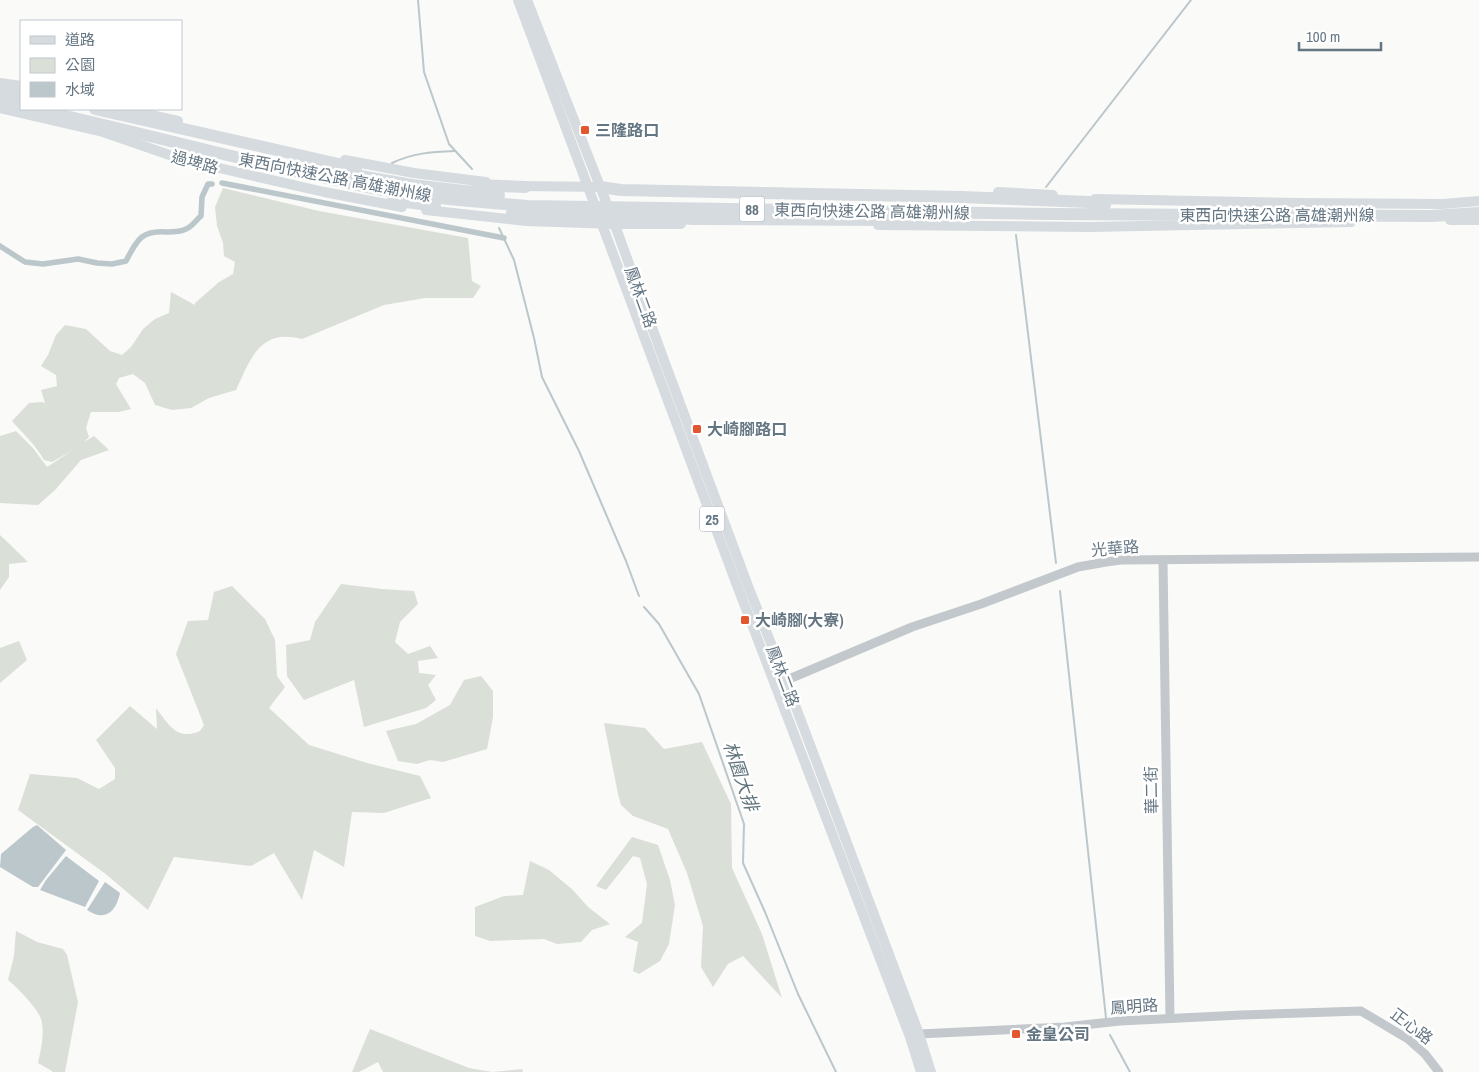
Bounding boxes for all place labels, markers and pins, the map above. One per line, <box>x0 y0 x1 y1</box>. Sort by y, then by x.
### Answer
place label: 三隆路口 <box>595 119 659 141</box>
marker: 三隆路口 <box>579 124 591 136</box>
place label: 大崎腳路口 <box>707 418 787 440</box>
marker: 大崎腳路口 <box>691 423 703 435</box>
place label: 大崎腳(大寮) <box>755 609 844 631</box>
marker: 大崎腳(大寮) <box>739 614 751 626</box>
place label: 金皇公司 <box>1026 1023 1090 1045</box>
marker: 金皇公司 <box>1010 1028 1022 1040</box>

